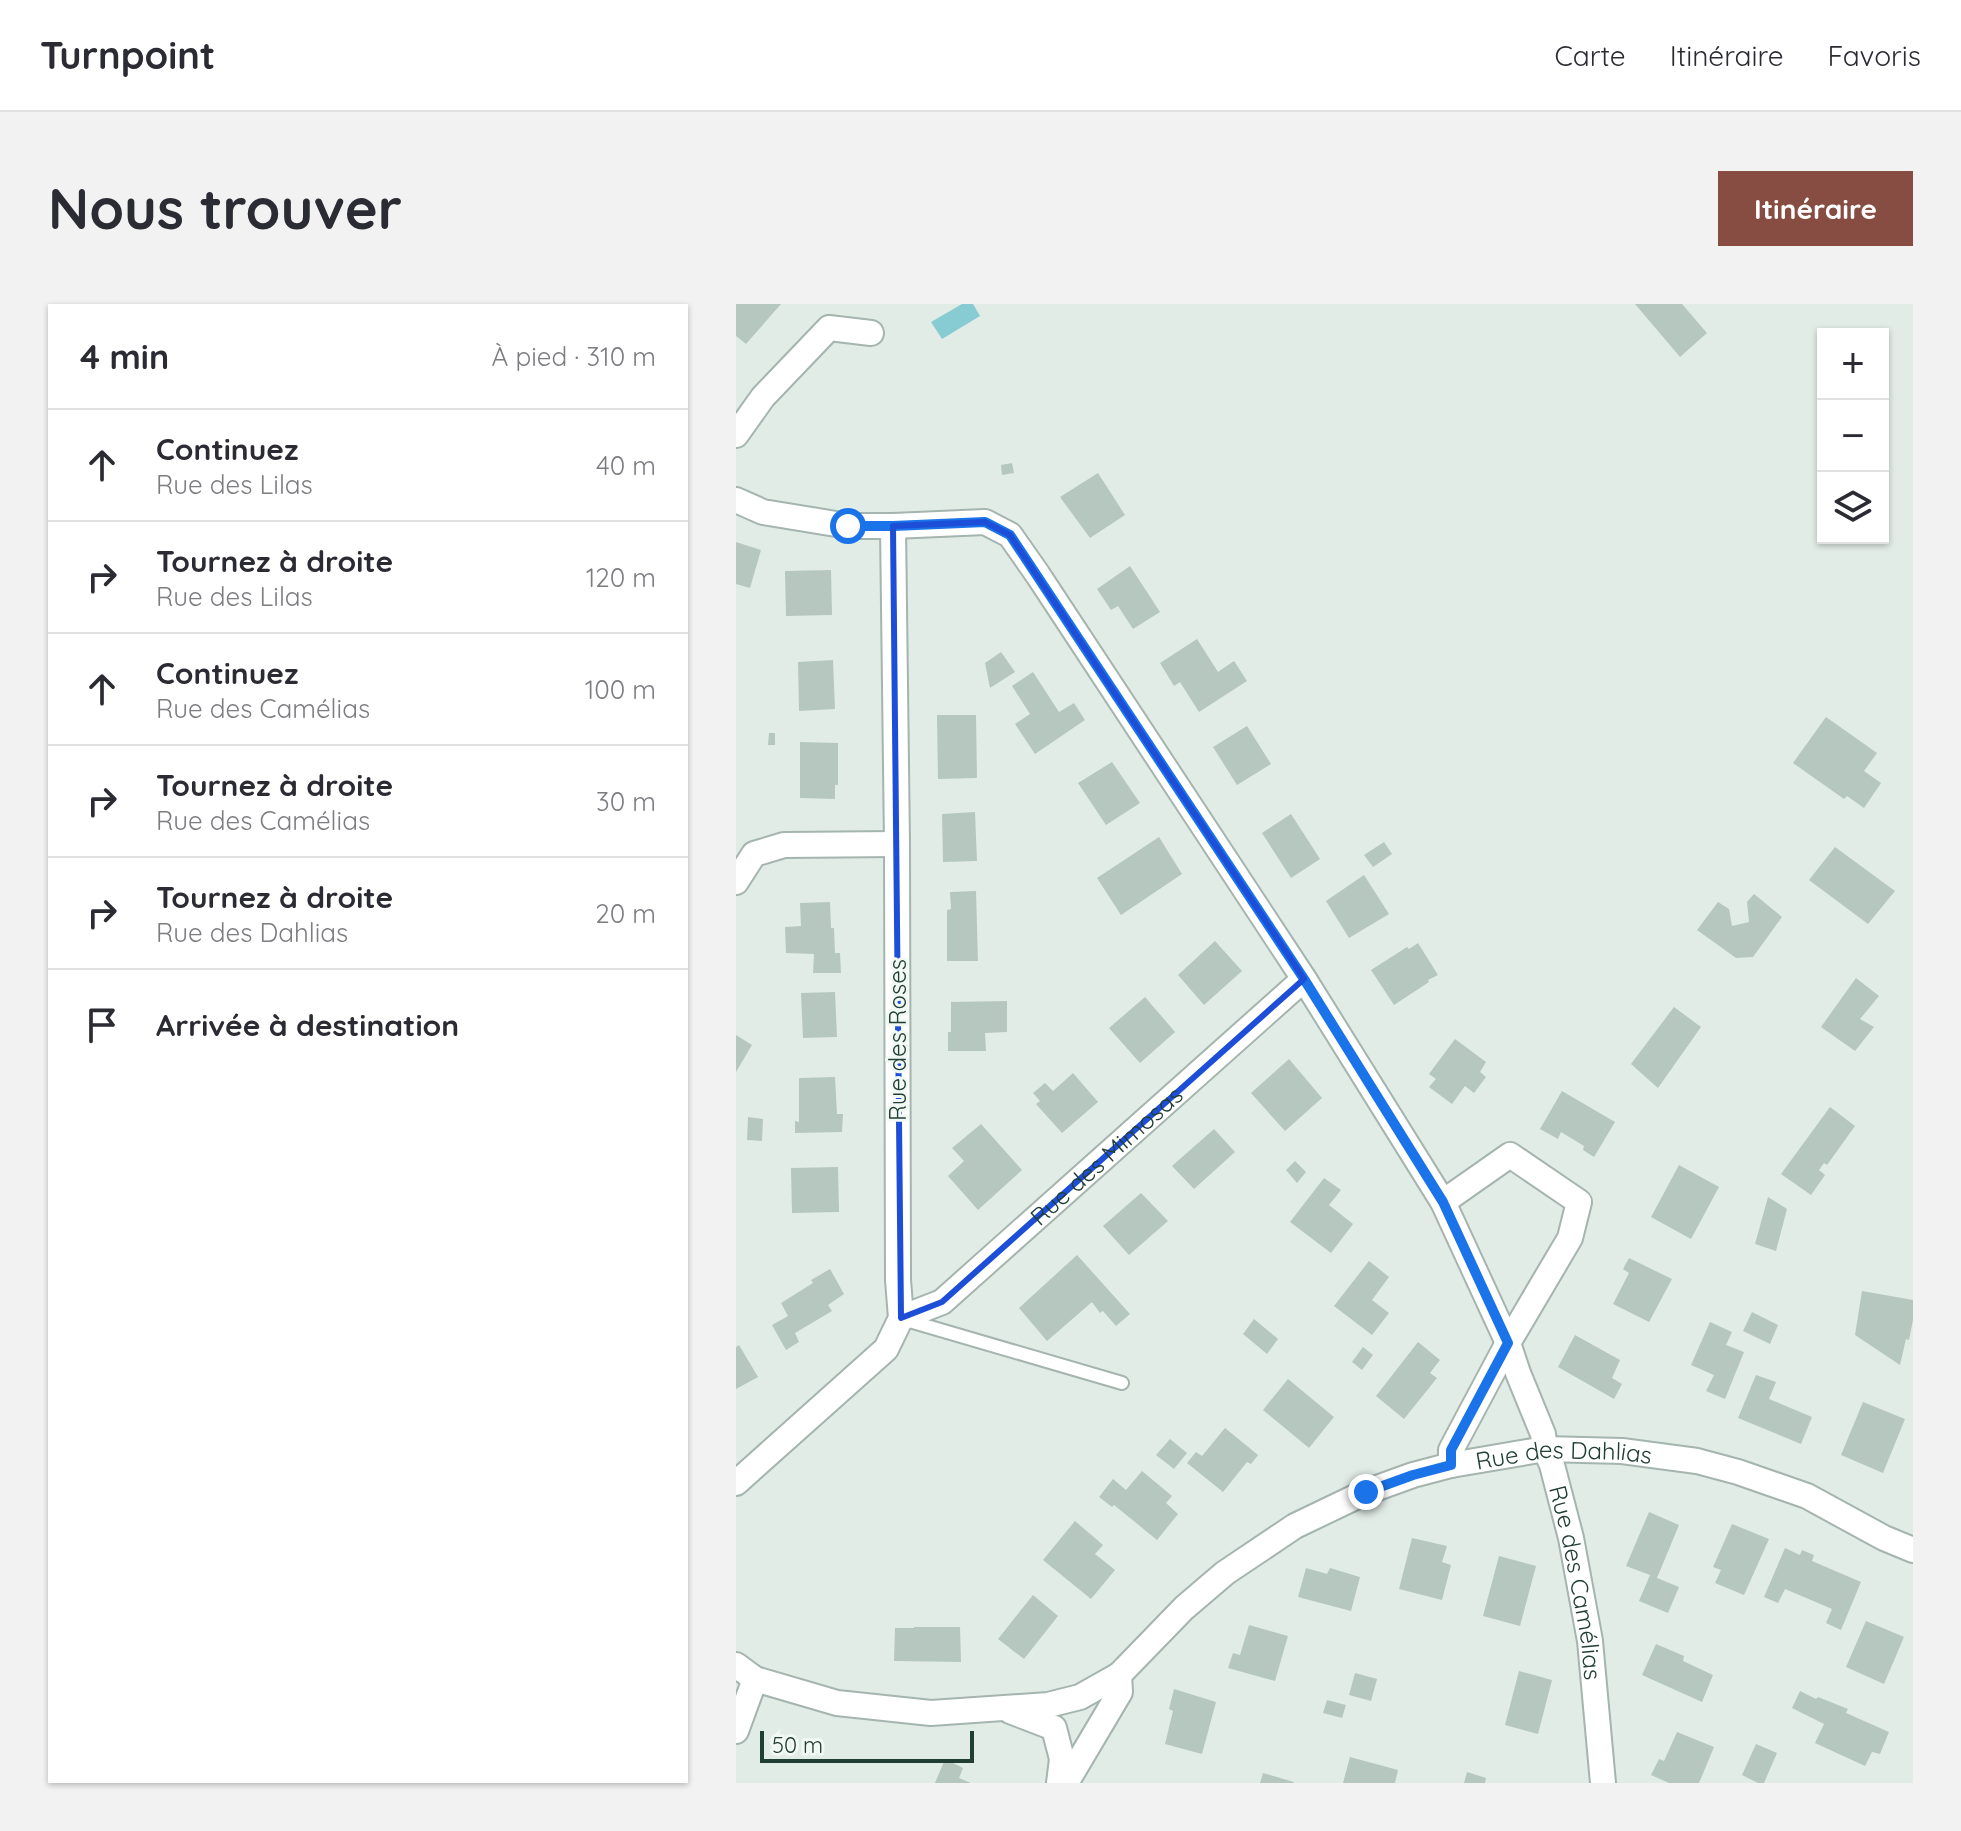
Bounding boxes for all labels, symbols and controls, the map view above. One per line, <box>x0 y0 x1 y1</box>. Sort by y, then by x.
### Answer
text: Turnpoint <box>40 31 215 79</box>
text: Carte <box>1554 38 1626 73</box>
text: Itinéraire <box>1670 38 1784 73</box>
text: Favoris <box>1828 38 1921 73</box>
button: Itinéraire <box>1718 171 1913 246</box>
text: Nous trouver <box>48 173 402 243</box>
map controls <box>1817 328 1889 544</box>
button: + <box>1817 328 1889 400</box>
text: 4 min <box>80 335 169 378</box>
text: À pied · 310 m <box>492 340 656 373</box>
button: − <box>1817 400 1889 472</box>
text: Continuez <box>156 430 298 468</box>
icon: ahead <box>80 443 124 487</box>
text: 40 m <box>596 449 656 482</box>
text: Rue des Lilas <box>156 468 313 501</box>
button: layers <box>1817 472 1889 544</box>
route start <box>830 508 866 544</box>
text: Tournez à droite <box>156 542 393 580</box>
icon: right <box>80 555 124 599</box>
text: 120 m <box>586 561 656 594</box>
text: Rue des Lilas <box>156 580 313 613</box>
text: Continuez <box>156 654 298 692</box>
icon: ahead <box>80 667 124 711</box>
text: 100 m <box>585 673 656 706</box>
text: Rue des Camélias <box>156 692 370 725</box>
text: Tournez à droite <box>156 766 393 804</box>
icon: right <box>80 779 124 823</box>
text: 30 m <box>596 785 656 818</box>
text: Rue des Camélias <box>156 804 370 837</box>
text: Tournez à droite <box>156 878 393 916</box>
icon: right <box>80 891 124 935</box>
text: 20 m <box>595 897 656 930</box>
text: Rue des Dahlias <box>156 916 348 949</box>
street label: Rue des Roses <box>882 959 912 1121</box>
icon: arrive <box>80 1003 124 1047</box>
text: Arrivée à destination <box>156 1006 459 1044</box>
street label: Rue des Mimosas <box>1024 1080 1189 1231</box>
street label: Rue des Dahlias <box>1473 1434 1654 1476</box>
route end <box>1348 1474 1384 1510</box>
street label: Rue des Camélias <box>1543 1482 1608 1681</box>
scale bar <box>760 1727 974 1763</box>
text: 50 m <box>772 1731 823 1759</box>

